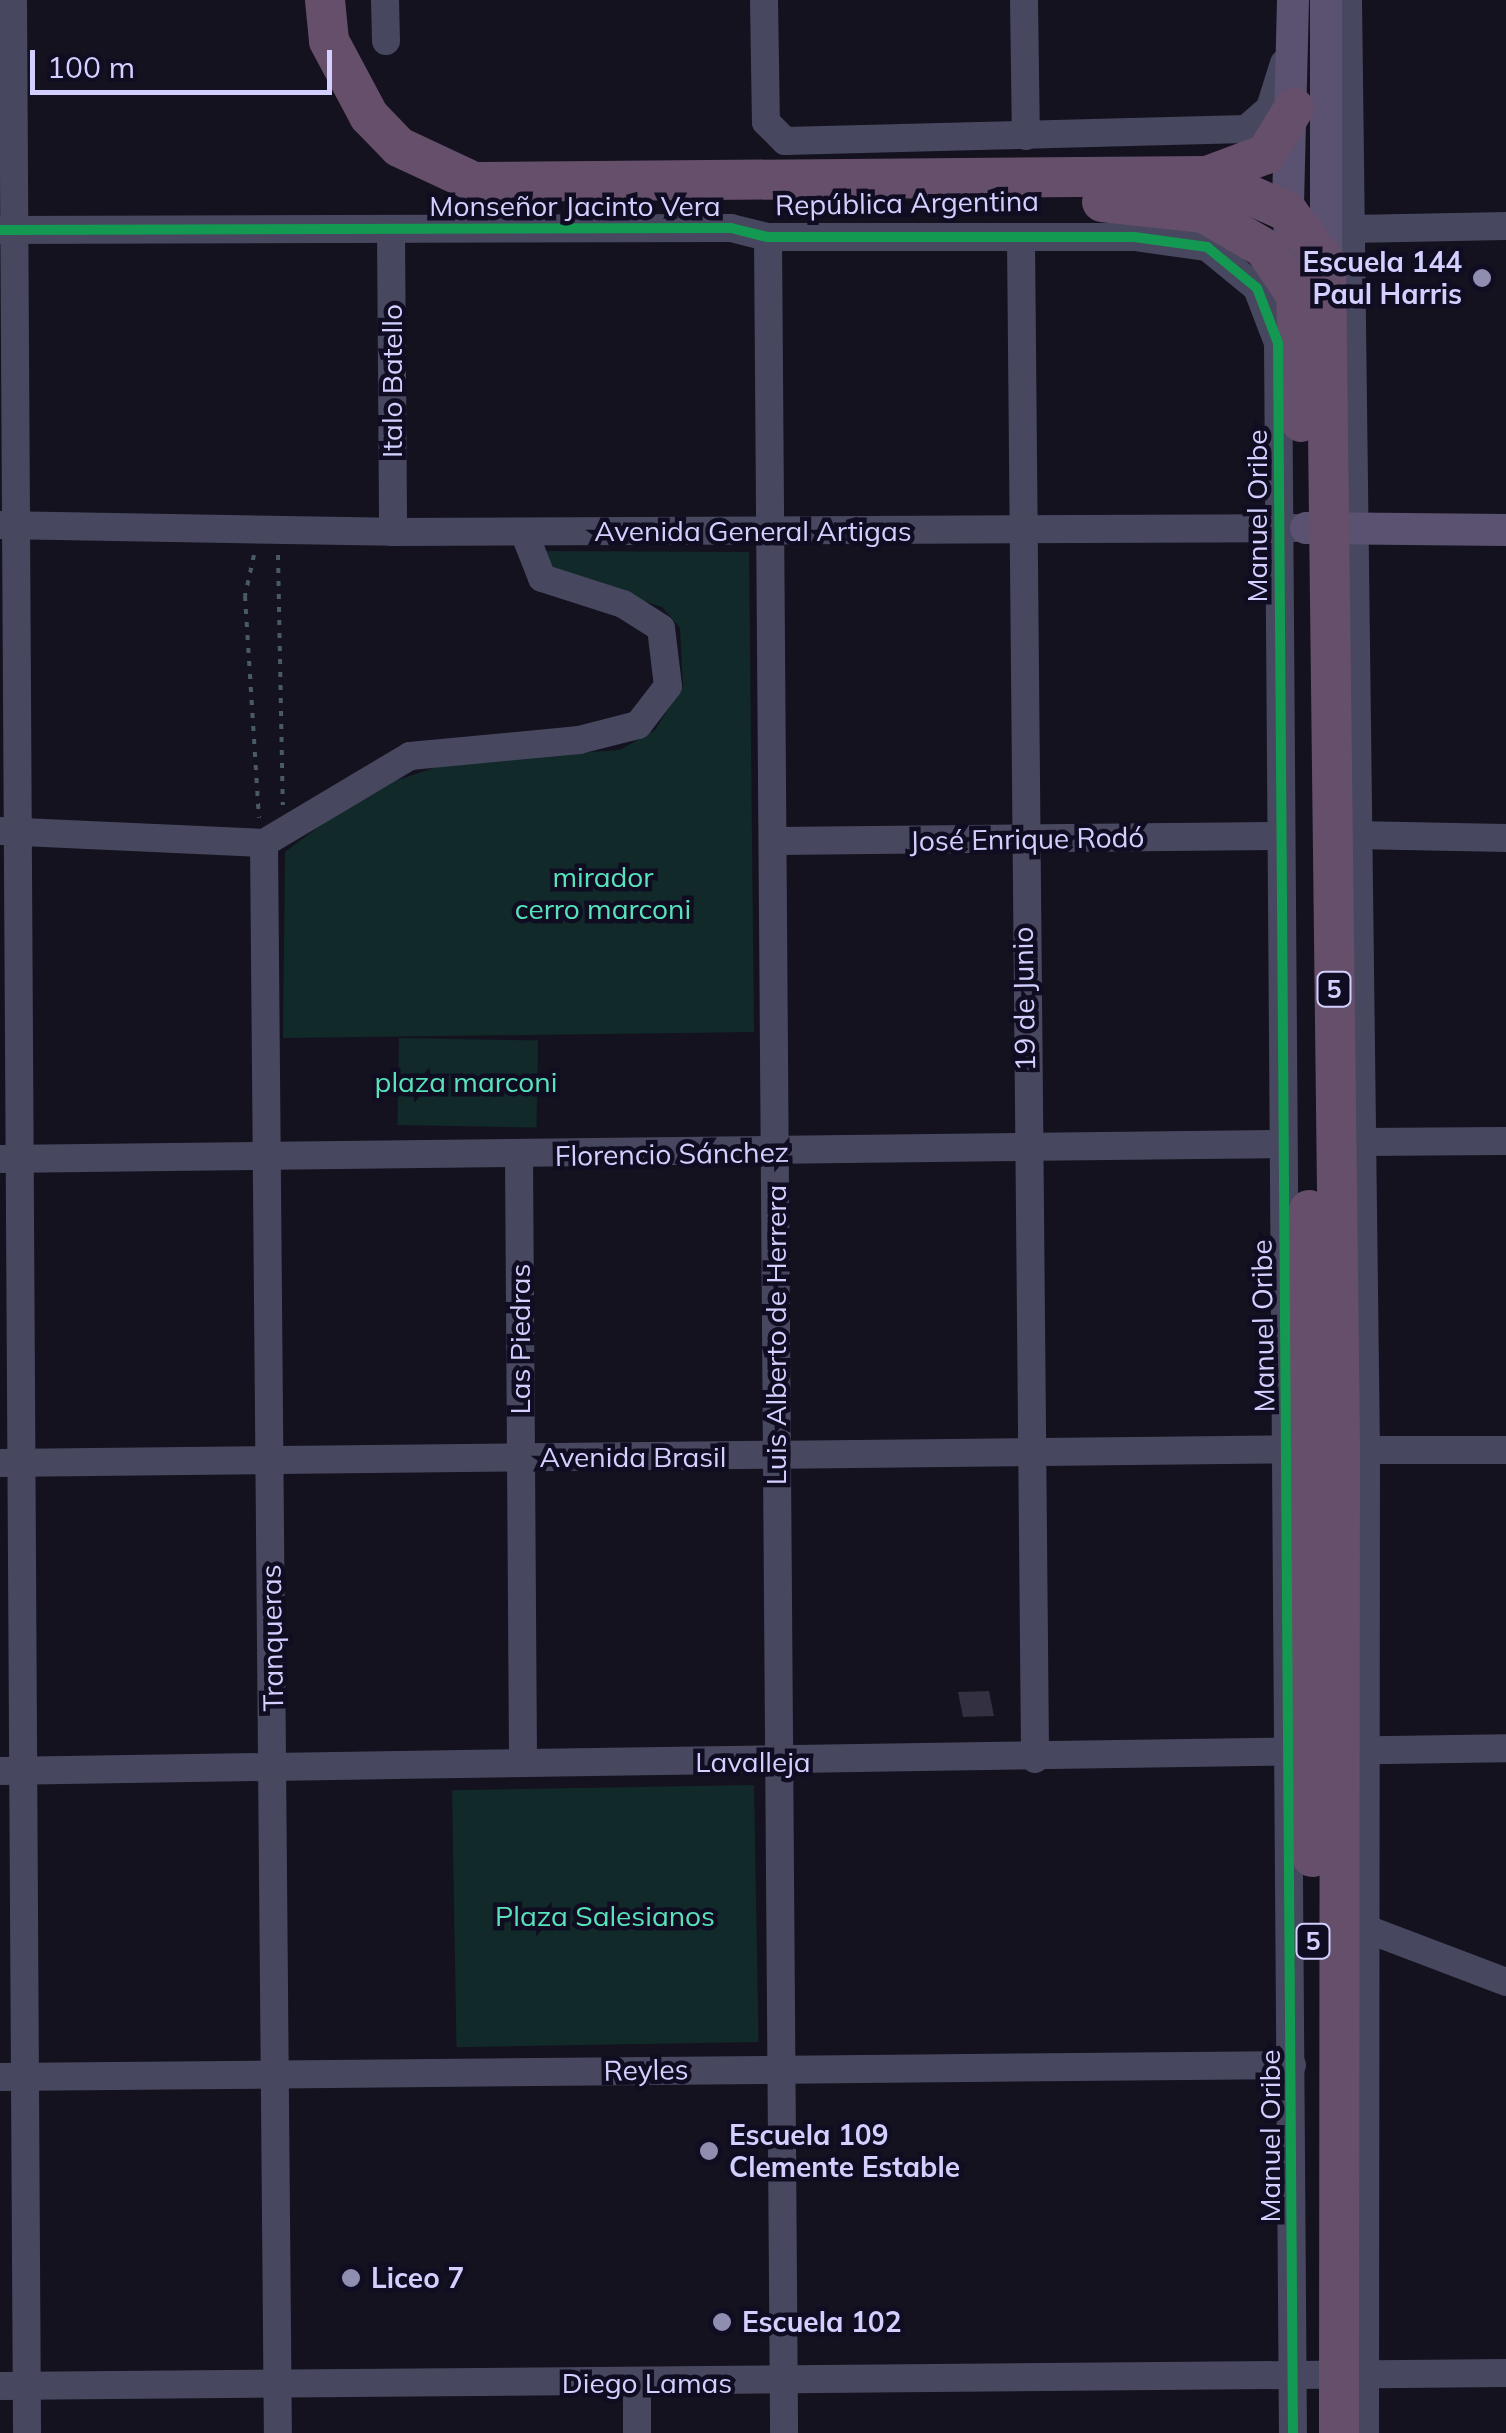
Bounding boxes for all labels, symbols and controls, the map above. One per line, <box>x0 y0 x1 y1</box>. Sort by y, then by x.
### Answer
scale bar <box>35 30 338 92</box>
text: 100 m <box>47 48 135 86</box>
street label: República Argentina <box>775 184 1039 222</box>
street label: Monseñor Jacinto Vera <box>429 189 721 223</box>
place label: Escuela 144 Paul Harris <box>1303 245 1462 311</box>
marker: Escuela 144 Paul Harris <box>1471 267 1493 289</box>
street label: Italo Batello <box>375 304 409 458</box>
street label: Manuel Oribe <box>1240 429 1274 603</box>
street label: Avenida General Artigas <box>594 514 912 548</box>
street label: José Enrique Rodó <box>909 820 1145 858</box>
park label: mirador cerro marconi <box>515 860 691 926</box>
street label: 19 de Junio <box>1006 926 1042 1072</box>
road number: 5 <box>1316 969 1352 1009</box>
park label: plaza marconi <box>375 1065 557 1099</box>
street label: Florencio Sánchez <box>554 1135 790 1173</box>
street label: Luis Alberto de Herrera <box>759 1185 793 1485</box>
street label: Manuel Oribe <box>1245 1239 1281 1413</box>
street label: Las Piedras <box>503 1264 537 1414</box>
street label: Avenida Brasil <box>540 1440 726 1474</box>
street label: Tranqueras <box>254 1564 290 1712</box>
street label: Lavalleja <box>695 1745 811 1779</box>
park label: Plaza Salesianos <box>495 1899 715 1933</box>
road number: 5 <box>1296 1921 1330 1961</box>
street label: Manuel Oribe <box>1253 2049 1287 2223</box>
street label: Reyles <box>603 2052 689 2088</box>
place label: Escuela 109 Clemente Estable <box>729 2118 960 2184</box>
marker: Escuela 109 Clemente Estable <box>698 2140 720 2162</box>
place label: Liceo 7 <box>371 2261 464 2295</box>
marker: Liceo 7 <box>340 2267 362 2289</box>
place label: Escuela 102 <box>742 2305 901 2339</box>
marker: Escuela 102 <box>711 2311 733 2333</box>
street label: Diego Lamas <box>562 2366 732 2400</box>

